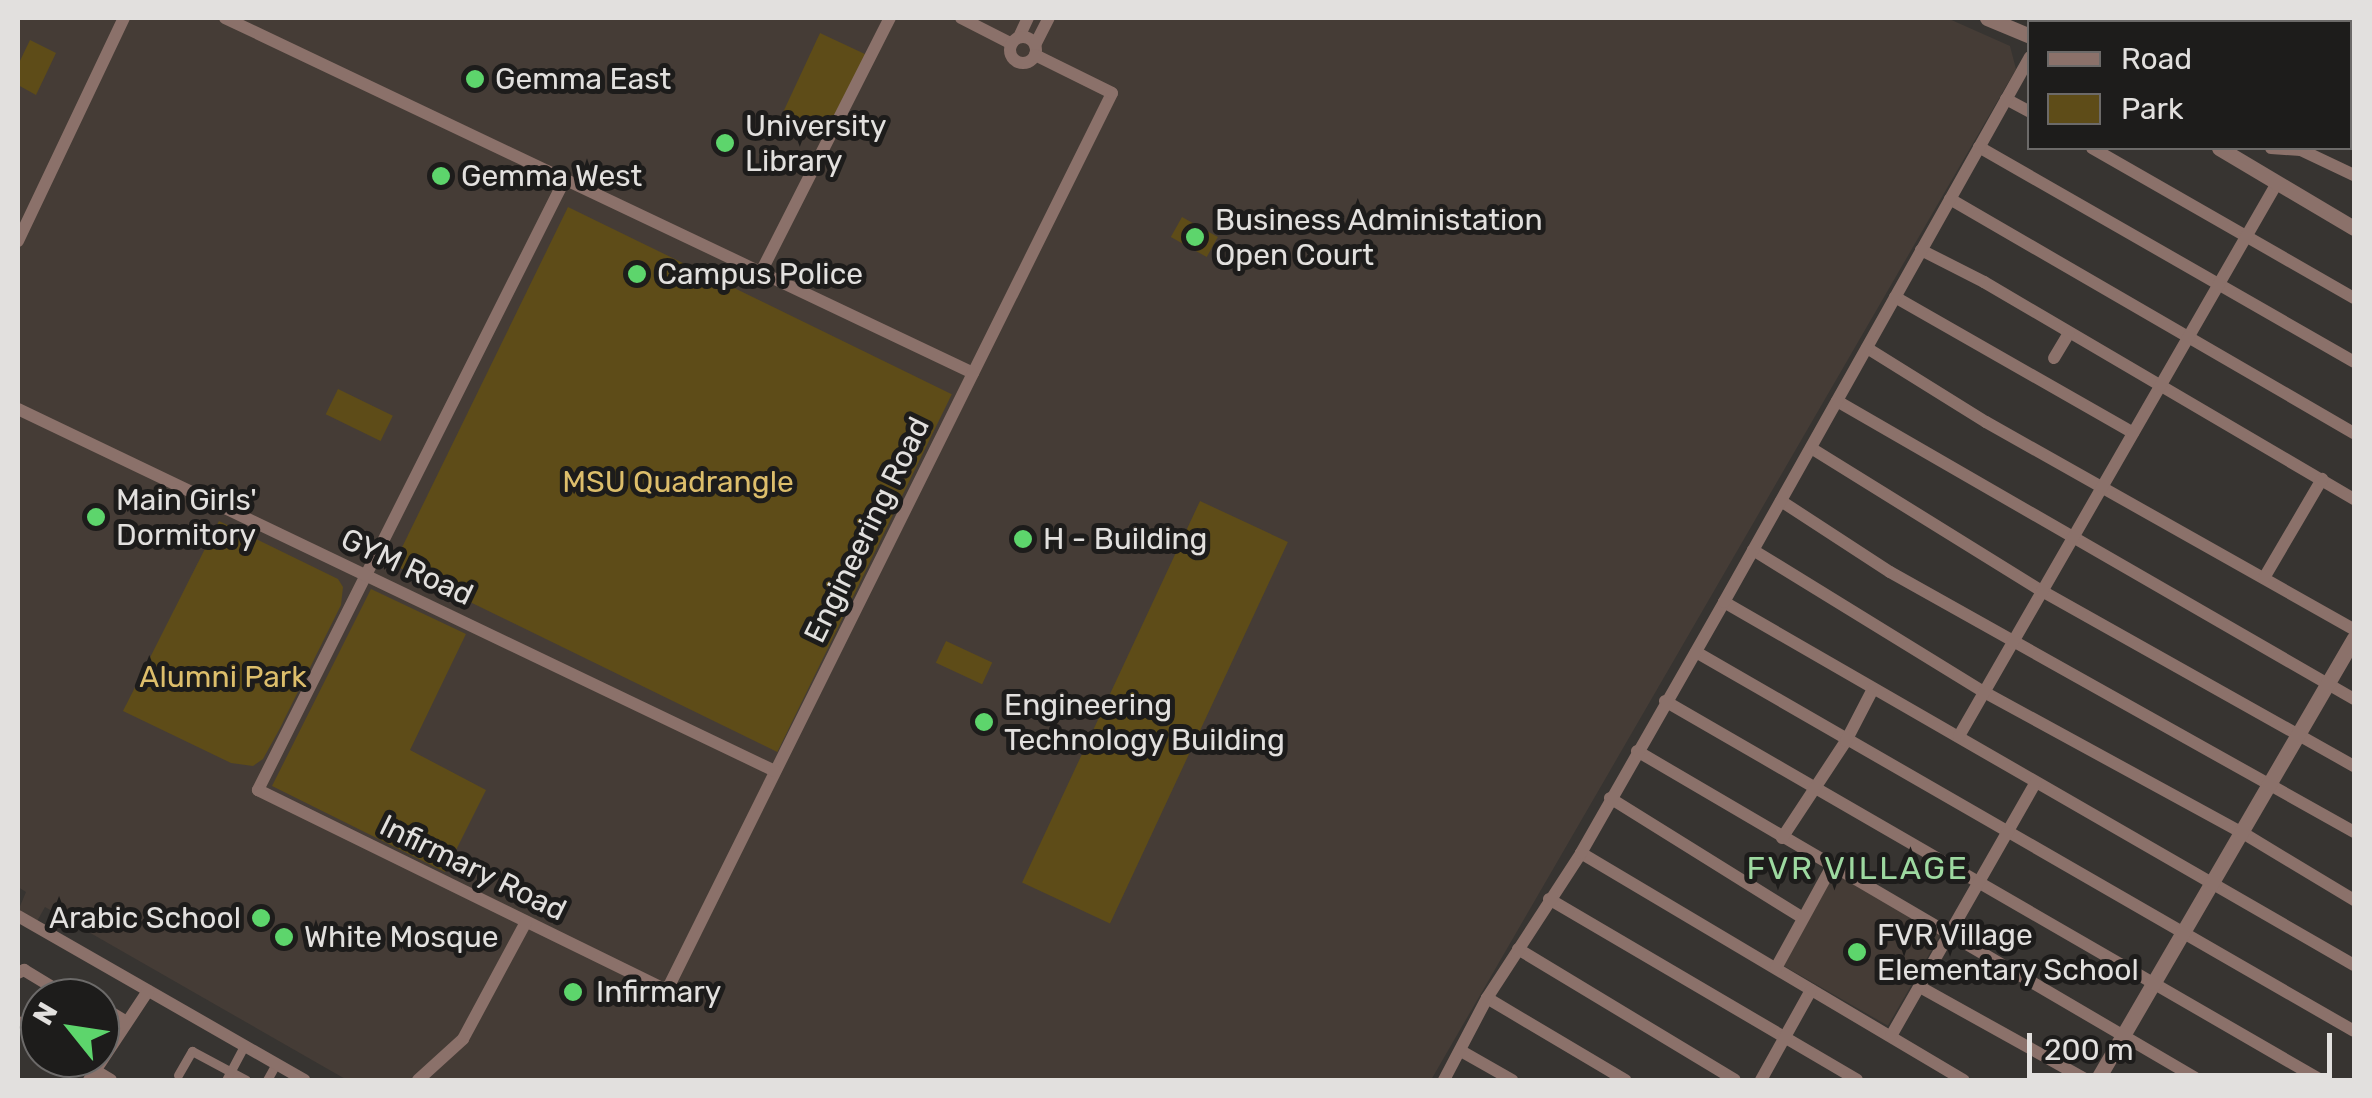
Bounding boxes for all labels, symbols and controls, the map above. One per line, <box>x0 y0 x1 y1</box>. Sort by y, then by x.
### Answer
legend <box>2027 20 2352 150</box>
text: Road <box>2121 41 2192 77</box>
place label: Gemma East <box>495 61 671 97</box>
marker: Gemma East <box>464 68 486 90</box>
text: Park <box>2121 91 2183 127</box>
place label: University Library <box>745 108 887 178</box>
marker: University Library <box>714 132 736 154</box>
place label: Gemma West <box>461 158 643 194</box>
marker: Gemma West <box>430 165 452 187</box>
place label: Business Administation Open Court <box>1215 202 1544 272</box>
marker: Business Administation Open Court <box>1184 226 1206 248</box>
place label: Campus Police <box>657 256 863 292</box>
marker: Campus Police <box>626 263 648 285</box>
street label: Engineering Road <box>797 411 937 649</box>
park label: MSU Quadrangle <box>562 464 794 500</box>
place label: Main Girls' Dormitory <box>116 482 257 552</box>
marker: Main Girls' Dormitory <box>85 506 107 528</box>
street label: GYM Road <box>335 521 479 613</box>
place label: H - Building <box>1043 521 1207 557</box>
marker: H - Building <box>1012 528 1034 550</box>
park label: Alumni Park <box>139 659 307 695</box>
place label: Engineering Technology Building <box>1004 687 1286 758</box>
marker: Engineering Technology Building <box>973 711 995 733</box>
street label: Infirmary Road <box>374 807 572 929</box>
district label: FVR VILLAGE <box>1746 849 1970 887</box>
place label: Arabic School <box>49 900 241 936</box>
marker: Arabic School <box>250 907 272 929</box>
place label: FVR Village Elementary School <box>1877 917 2140 988</box>
place label: White Mosque <box>304 919 499 955</box>
marker: White Mosque <box>273 926 295 948</box>
marker: FVR Village Elementary School <box>1846 941 1868 963</box>
place label: Infirmary <box>596 974 721 1010</box>
north arrow <box>20 978 120 1078</box>
marker: Infirmary <box>560 979 586 1005</box>
text: N <box>26 997 65 1031</box>
scale bar <box>2032 1013 2337 1075</box>
text: 200 m <box>2044 1032 2134 1068</box>

